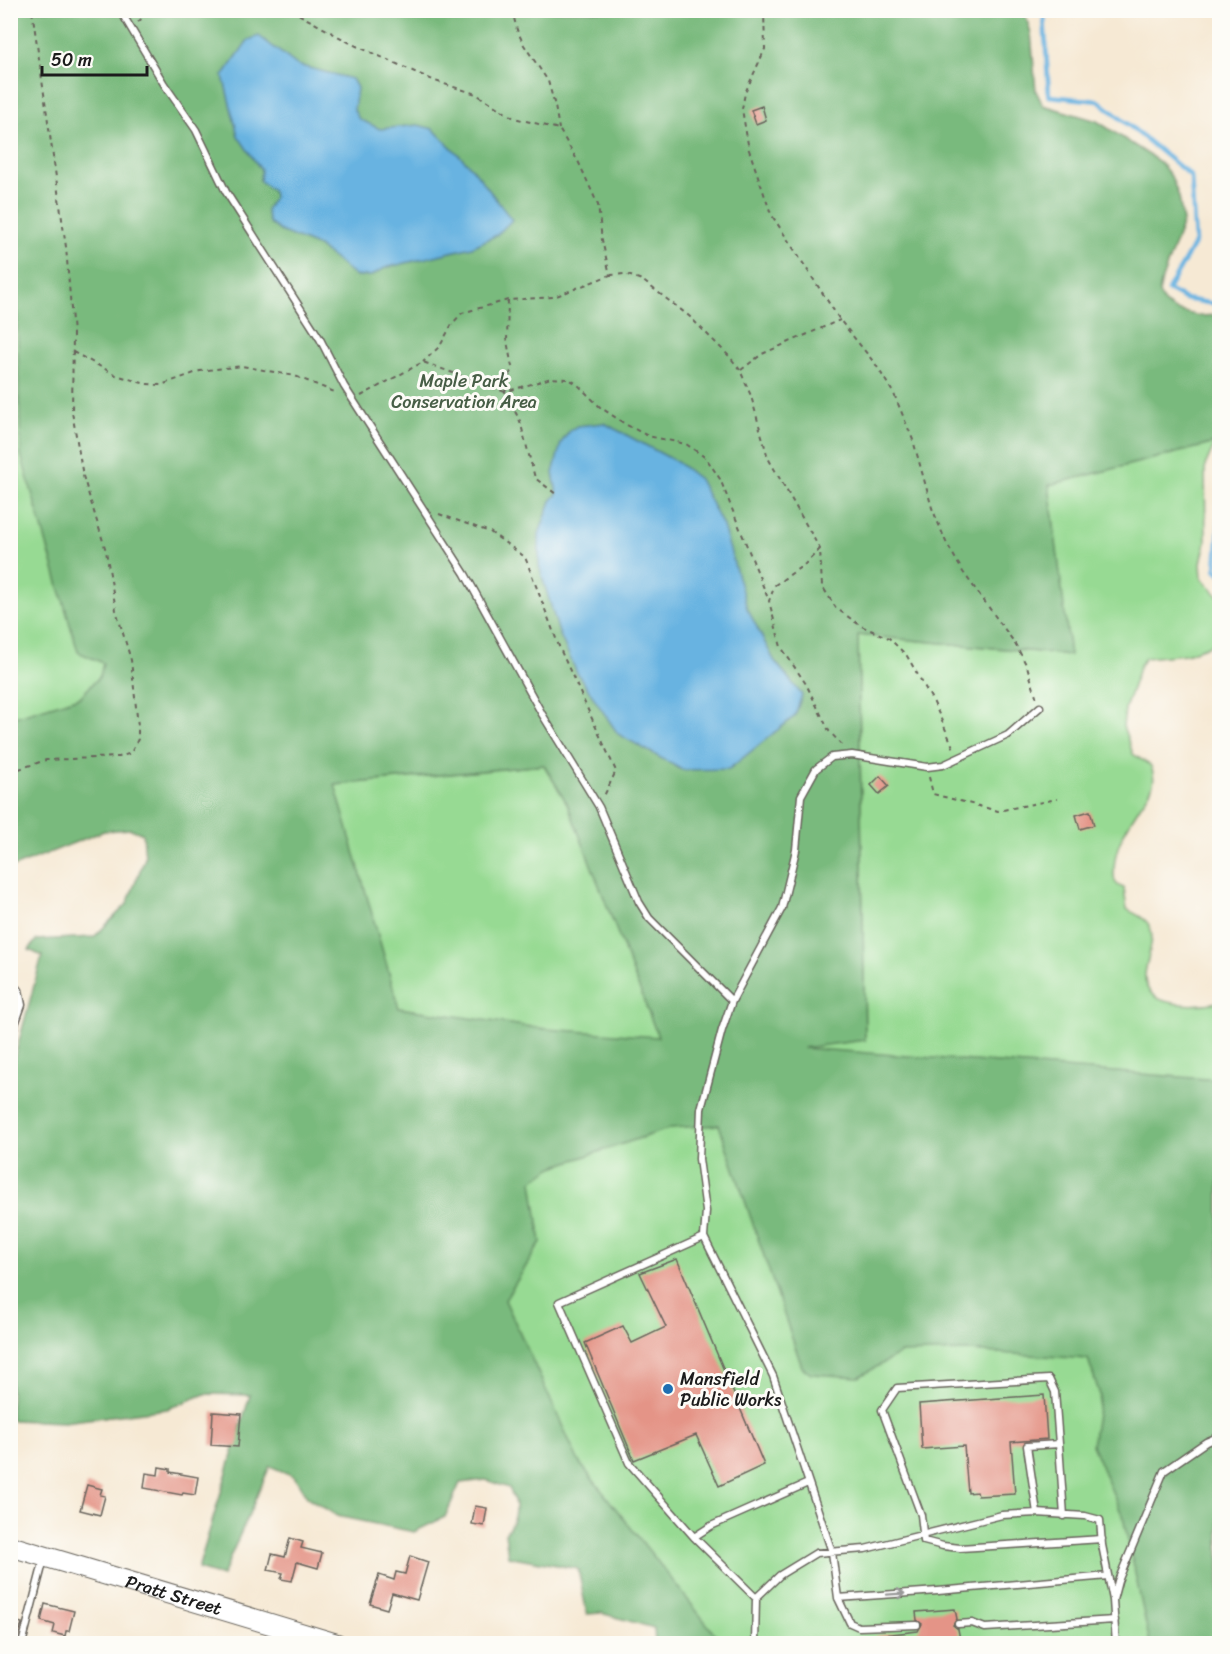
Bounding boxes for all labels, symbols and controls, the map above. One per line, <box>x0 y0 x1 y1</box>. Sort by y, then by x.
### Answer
scale bar <box>42 39 147 77</box>
text: 50 m <box>51 44 92 76</box>
park label: Maple Park Conservation Area <box>391 365 537 418</box>
place label: Mansfield Public Works <box>680 1363 782 1416</box>
marker: Mansfield Public Works <box>661 1382 675 1396</box>
street label: Pratt Street <box>122 1566 226 1625</box>
one-way arrow <box>886 1588 906 1599</box>

